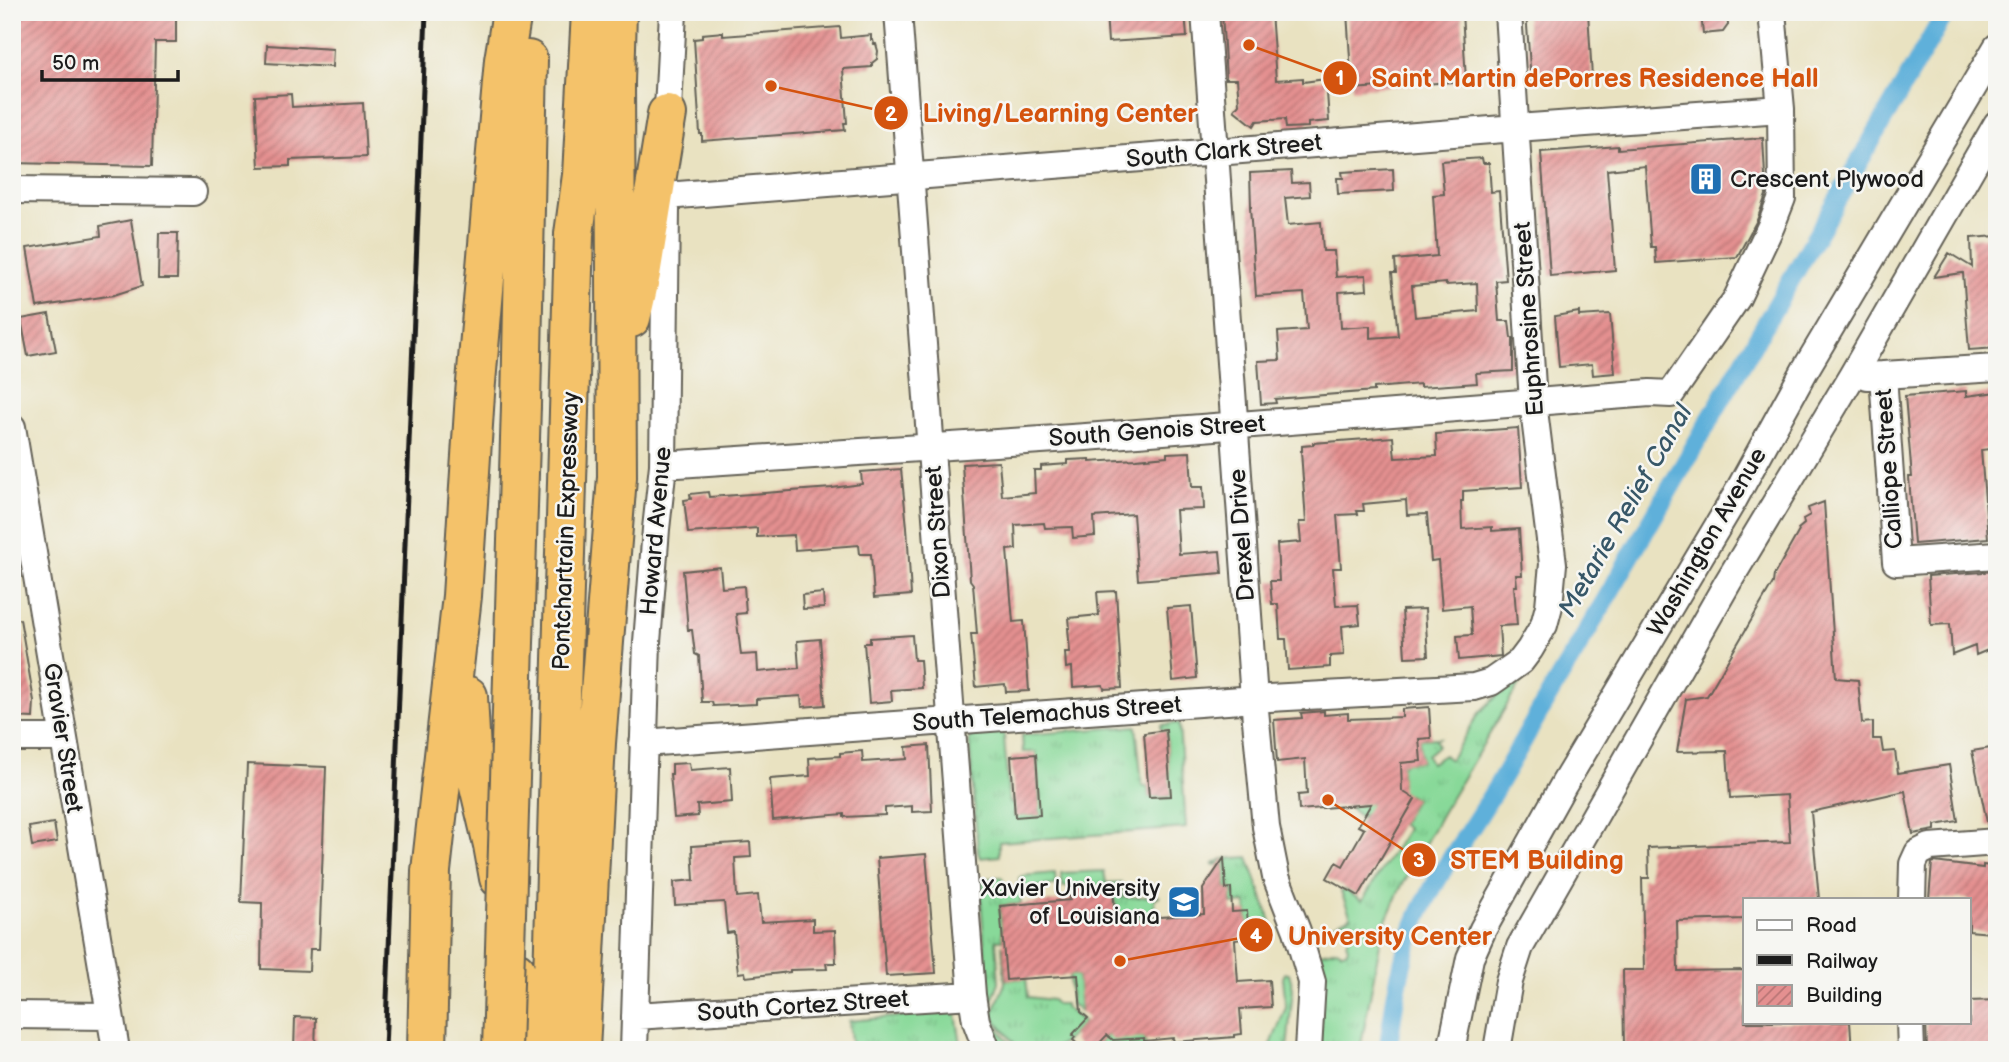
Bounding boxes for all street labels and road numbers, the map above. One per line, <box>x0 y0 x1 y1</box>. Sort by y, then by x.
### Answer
street label: South Clark Street <box>1125 128 1324 174</box>
street label: Euphrosine Street <box>1508 220 1550 417</box>
street label: Calliope Street <box>1869 387 1909 550</box>
street label: Pontchartrain Expressway <box>547 391 585 671</box>
street label: South Genois Street <box>1048 409 1267 453</box>
street label: Washington Avenue <box>1641 442 1773 642</box>
street label: Howard Avenue <box>634 445 678 617</box>
street label: Dixon Street <box>919 464 957 599</box>
street label: Drexel Drive <box>1223 468 1261 602</box>
street label: Gravier Street <box>37 661 89 816</box>
street label: South Telemachus Street <box>911 690 1183 738</box>
street label: South Cortez Street <box>696 984 911 1028</box>

